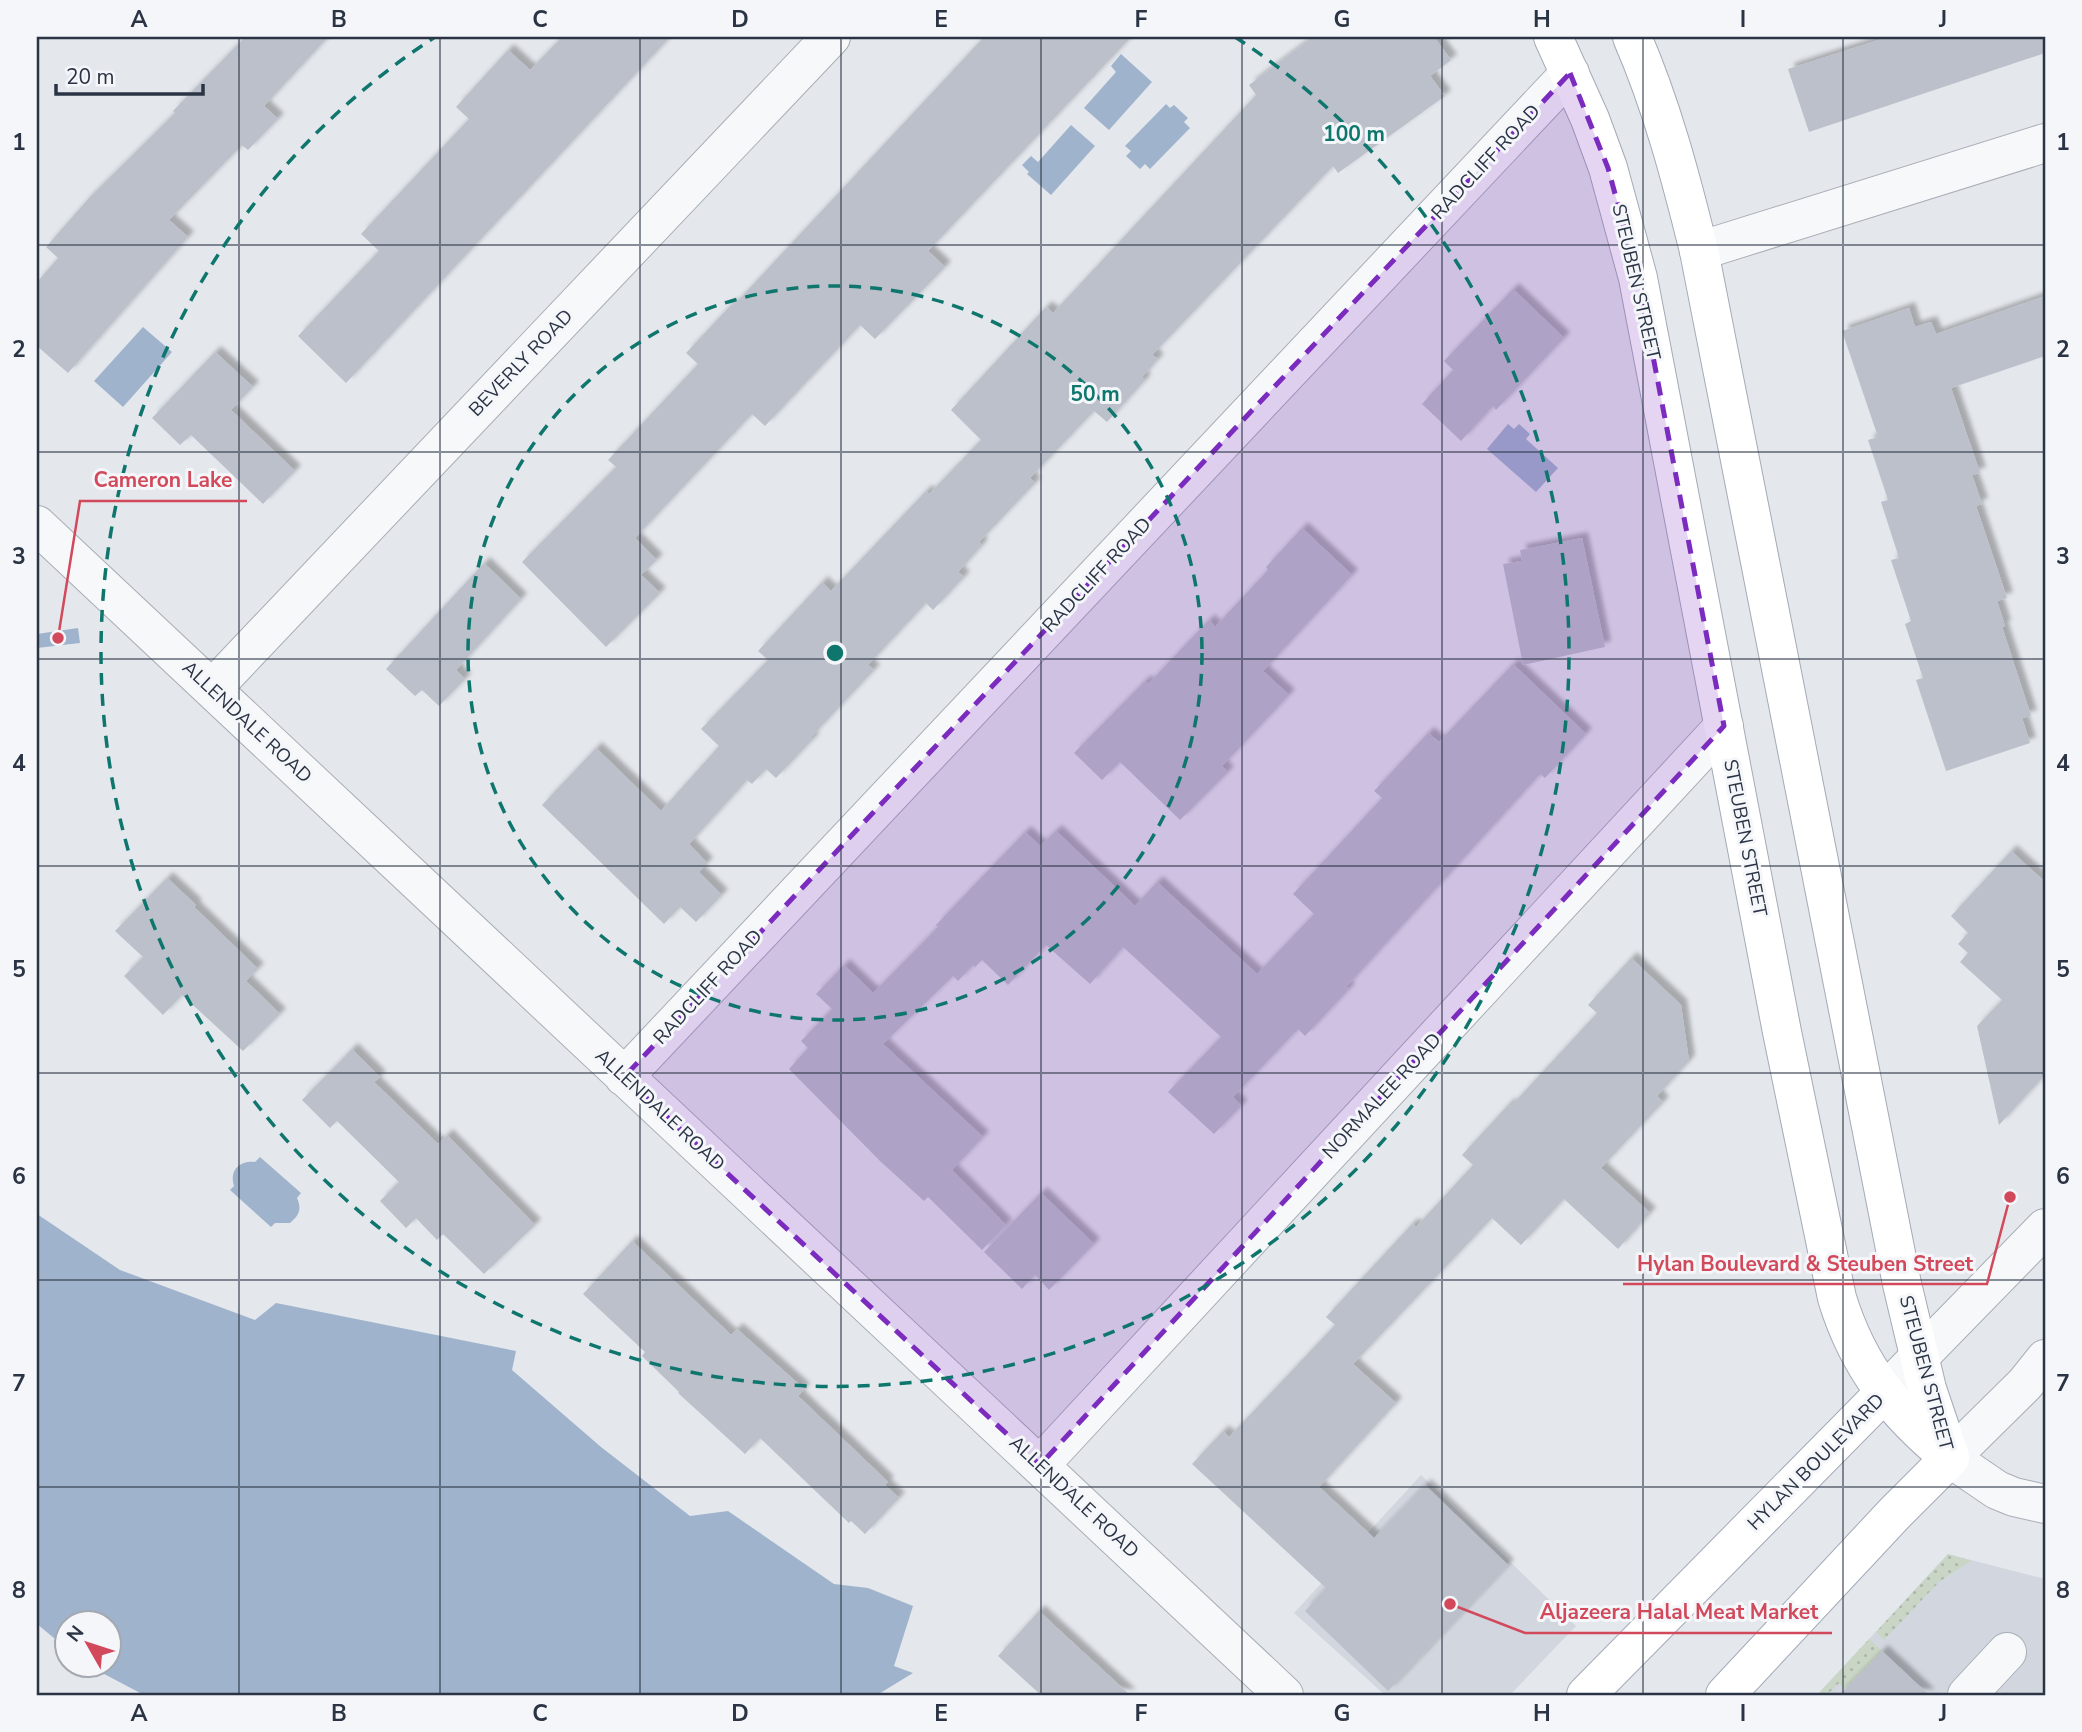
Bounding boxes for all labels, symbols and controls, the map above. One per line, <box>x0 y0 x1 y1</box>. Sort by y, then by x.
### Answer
text: A <box>130 4 148 35</box>
text: B <box>331 4 347 35</box>
text: C <box>532 4 548 35</box>
text: D <box>731 4 749 35</box>
text: E <box>934 4 948 35</box>
text: F <box>1135 4 1148 35</box>
text: G <box>1334 4 1350 35</box>
text: H <box>1533 4 1551 35</box>
text: I <box>1740 4 1746 35</box>
text: J <box>1938 4 1947 35</box>
scale bar <box>56 52 203 96</box>
text: 20 m <box>66 63 115 91</box>
street label: RADCLIFF ROAD <box>1426 99 1546 225</box>
text: 100 m <box>1323 120 1385 148</box>
text: 1 <box>12 127 26 158</box>
text: 1 <box>2056 127 2070 158</box>
street label: STEUBEN STREET <box>1605 201 1667 363</box>
street label: BEVERLY ROAD <box>463 304 579 422</box>
text: 2 <box>12 334 26 365</box>
text: 2 <box>2056 334 2070 365</box>
text: 50 m <box>1070 380 1120 408</box>
callout: Cameron Lake <box>80 459 247 501</box>
text: Cameron Lake <box>94 466 233 494</box>
street label: RADCLIFF ROAD <box>1037 512 1157 638</box>
text: 3 <box>12 541 26 572</box>
text: 3 <box>2056 541 2070 572</box>
centre of rings <box>823 641 847 665</box>
street label: ALLENDALE ROAD <box>177 655 317 789</box>
text: 4 <box>12 748 26 779</box>
text: 4 <box>2056 748 2070 779</box>
street label: STEUBEN STREET <box>1717 757 1773 919</box>
street label: RADCLIFF ROAD <box>648 924 768 1050</box>
text: 5 <box>12 954 26 985</box>
text: 5 <box>2056 954 2070 985</box>
street label: NORMALEE ROAD <box>1317 1027 1447 1165</box>
street label: ALLENDALE ROAD <box>590 1043 730 1177</box>
text: 6 <box>12 1161 26 1192</box>
text: 6 <box>2056 1161 2070 1192</box>
callout: Hylan Boulevard & Steuben Street <box>1623 1242 1987 1284</box>
text: Hylan Boulevard & Steuben Street <box>1637 1250 1974 1278</box>
street label: STEUBEN STREET <box>1893 1293 1959 1454</box>
text: 7 <box>12 1368 26 1399</box>
text: 7 <box>2056 1368 2070 1399</box>
street label: HYLAN BOULEVARD <box>1742 1388 1890 1536</box>
street label: ALLENDALE ROAD <box>1004 1430 1144 1564</box>
text: 8 <box>12 1575 26 1606</box>
text: 8 <box>2056 1575 2070 1606</box>
callout: Aljazeera Halal Meat Market <box>1525 1591 1832 1633</box>
text: Aljazeera Halal Meat Market <box>1540 1598 1819 1626</box>
north arrow <box>52 1610 122 1680</box>
text: N <box>61 1620 90 1648</box>
text: A <box>130 1698 148 1729</box>
text: B <box>331 1698 347 1729</box>
text: C <box>532 1698 548 1729</box>
text: D <box>731 1698 749 1729</box>
text: E <box>934 1698 948 1729</box>
text: F <box>1135 1698 1148 1729</box>
text: G <box>1334 1698 1350 1729</box>
text: H <box>1533 1698 1551 1729</box>
text: I <box>1740 1698 1746 1729</box>
text: J <box>1938 1698 1947 1729</box>

